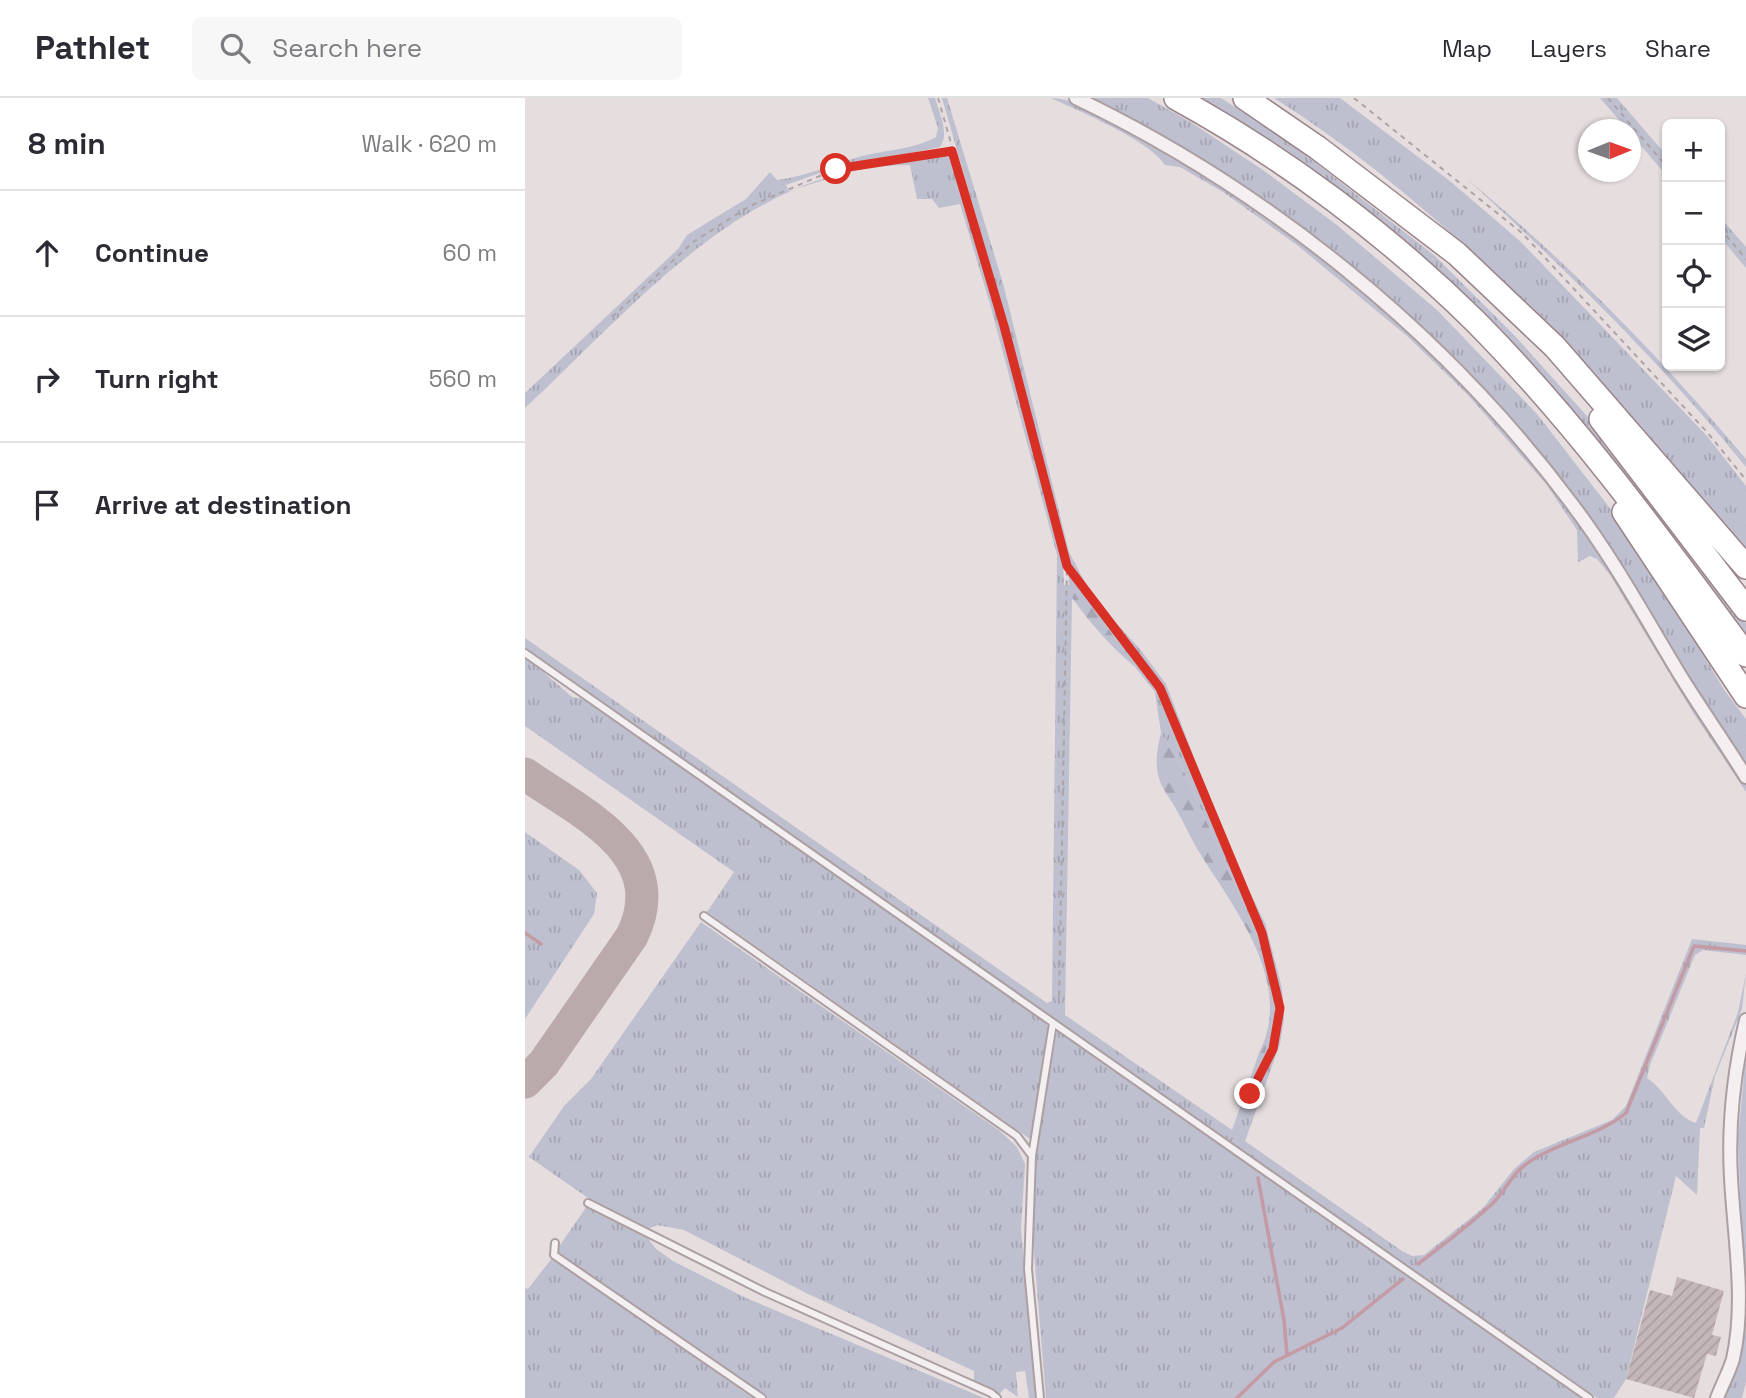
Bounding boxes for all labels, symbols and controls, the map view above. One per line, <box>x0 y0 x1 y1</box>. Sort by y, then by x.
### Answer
search box <box>192 17 682 80</box>
text: Pathlet <box>35 27 150 69</box>
icon: search <box>216 29 254 67</box>
text: Search here <box>272 31 422 65</box>
text: Map <box>1442 33 1492 64</box>
text: Layers <box>1530 33 1607 64</box>
text: Share <box>1645 33 1711 64</box>
north arrow <box>1578 119 1641 182</box>
map controls <box>1662 119 1725 371</box>
button: + <box>1662 119 1725 182</box>
text: 8 min <box>28 124 106 163</box>
text: Walk · 620 m <box>361 129 497 159</box>
route start <box>820 153 851 184</box>
button: − <box>1662 182 1725 245</box>
icon: ahead <box>28 234 66 272</box>
text: Continue <box>95 236 209 270</box>
text: 60 m <box>442 238 497 268</box>
button: locate <box>1662 245 1725 308</box>
button: layers <box>1662 308 1725 371</box>
icon: right <box>28 360 66 398</box>
text: Turn right <box>95 362 219 396</box>
text: 560 m <box>429 364 497 394</box>
icon: arrive <box>28 486 66 524</box>
text: Arrive at destination <box>95 488 352 522</box>
route end <box>1234 1078 1265 1109</box>

